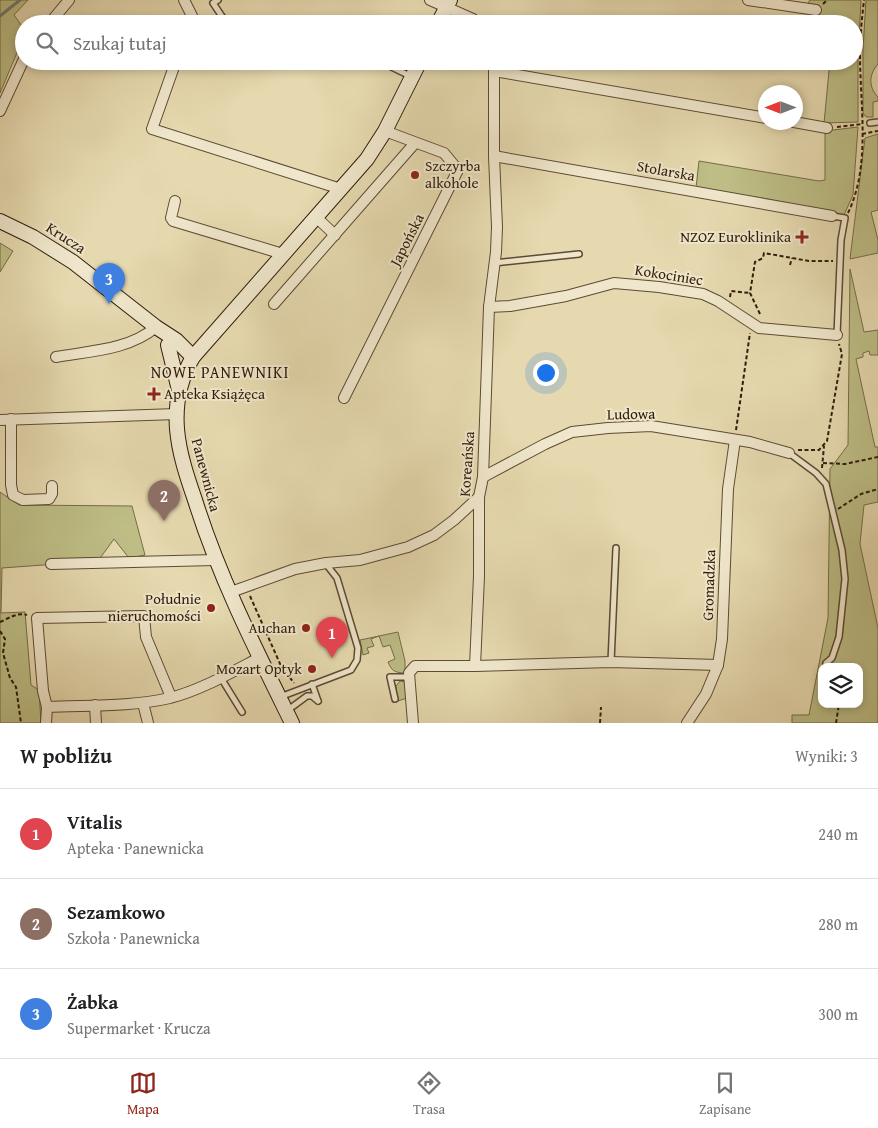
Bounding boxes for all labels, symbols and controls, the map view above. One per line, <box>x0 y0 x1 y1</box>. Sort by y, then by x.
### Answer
search box <box>15 15 863 70</box>
icon: search <box>33 29 61 57</box>
text: Szukaj tutaj <box>73 29 167 57</box>
north arrow <box>758 85 803 130</box>
place label: Szczyrba alkohole <box>425 155 481 193</box>
street label: Stolarska <box>635 155 697 186</box>
marker: Szczyrba alkohole <box>409 169 421 181</box>
street label: Japońska <box>383 210 429 272</box>
street label: Krucza <box>42 217 90 258</box>
place label: NZOZ Euroklinika <box>680 226 791 247</box>
marker: NZOZ Euroklinika <box>795 230 809 244</box>
street label: Kokociniec <box>634 259 705 290</box>
pin: 3 <box>93 263 125 304</box>
district label: NOWE PANEWNIKI <box>151 360 289 384</box>
your location <box>533 360 559 386</box>
place label: Apteka Książęca <box>164 383 265 404</box>
marker: Apteka Książęca <box>148 388 160 400</box>
street label: Ludowa <box>607 403 655 424</box>
street label: Koreańska <box>454 430 479 497</box>
street label: Panewnicka <box>187 436 226 514</box>
pin: 2 <box>148 480 180 521</box>
street label: Gromadzka <box>697 549 720 621</box>
place label: Południe nieruchomości <box>108 588 201 626</box>
marker: Południe nieruchomości <box>205 602 217 614</box>
place label: Auchan <box>248 617 297 638</box>
pin: 1 <box>316 617 348 658</box>
marker: Auchan <box>300 622 312 634</box>
place label: Mozart Optyk <box>216 658 302 679</box>
marker: Mozart Optyk <box>306 663 318 675</box>
map controls <box>818 663 863 708</box>
button: layers <box>818 663 863 708</box>
text: W pobliżu <box>20 740 112 771</box>
text: Wyniki: 3 <box>795 744 858 768</box>
text: Vitalis <box>67 808 123 836</box>
text: 1 <box>32 822 40 846</box>
text: 240 m <box>818 822 858 846</box>
text: Apteka · Panewnicka <box>67 836 204 860</box>
text: Sezamkowo <box>67 898 165 926</box>
text: 2 <box>32 912 40 936</box>
text: 280 m <box>818 912 858 936</box>
text: Szkoła · Panewnicka <box>67 926 200 950</box>
text: Żabka <box>67 988 118 1016</box>
text: 3 <box>32 1002 40 1026</box>
text: 300 m <box>818 1002 858 1026</box>
text: Supermarket · Krucza <box>67 1016 210 1040</box>
tab: Mapa <box>127 1069 159 1119</box>
tab: Trasa <box>413 1069 445 1119</box>
tab: Zapisane <box>699 1069 751 1119</box>

